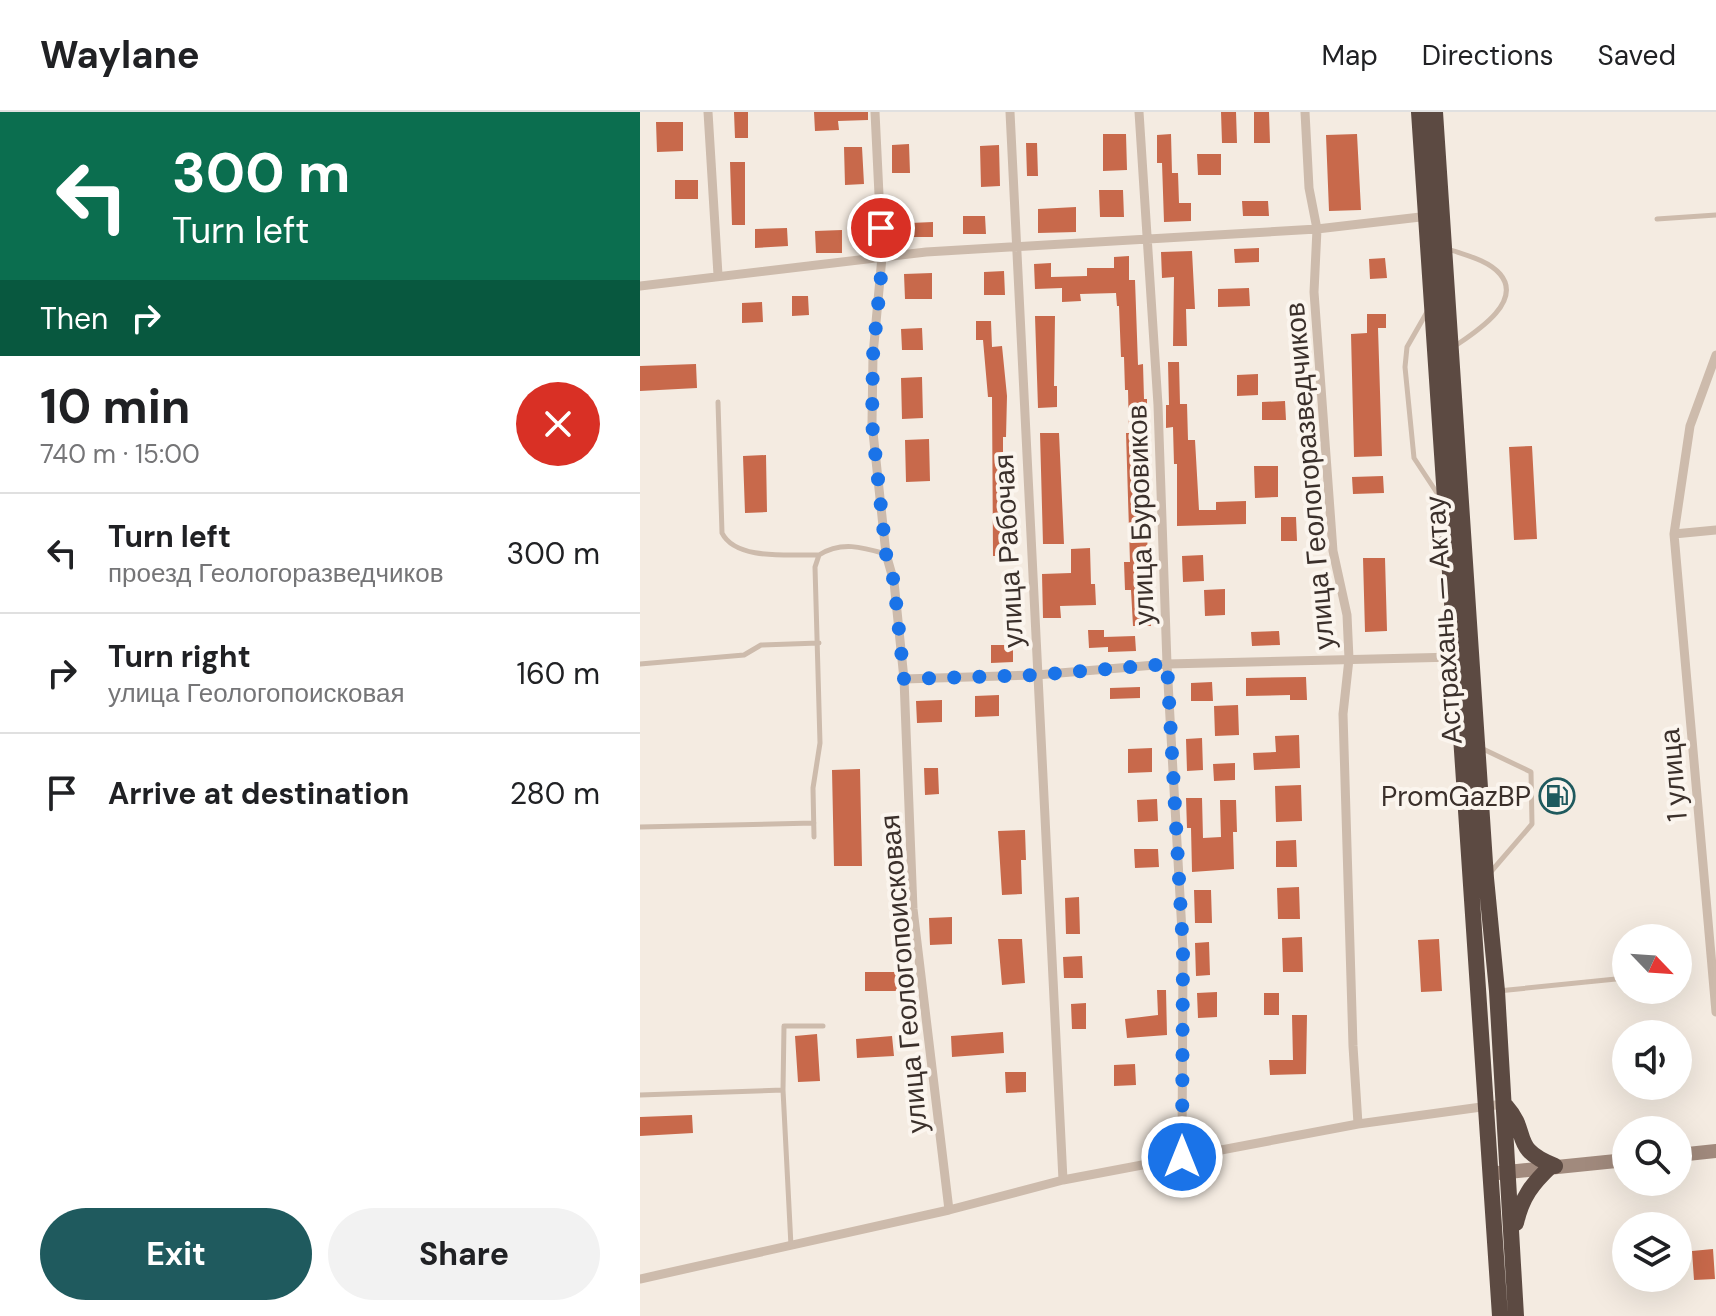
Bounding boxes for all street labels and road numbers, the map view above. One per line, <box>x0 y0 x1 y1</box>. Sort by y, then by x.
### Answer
street label: улица Геологоразведчиков <box>1276 301 1343 651</box>
street label: улица Буровиков <box>1118 404 1163 626</box>
street label: улица Рабочая <box>985 453 1032 649</box>
street label: Астрахань — Актау <box>1416 495 1471 745</box>
street label: 1 улица <box>1651 727 1696 823</box>
street label: улица Геологопоисковая <box>871 813 936 1135</box>

